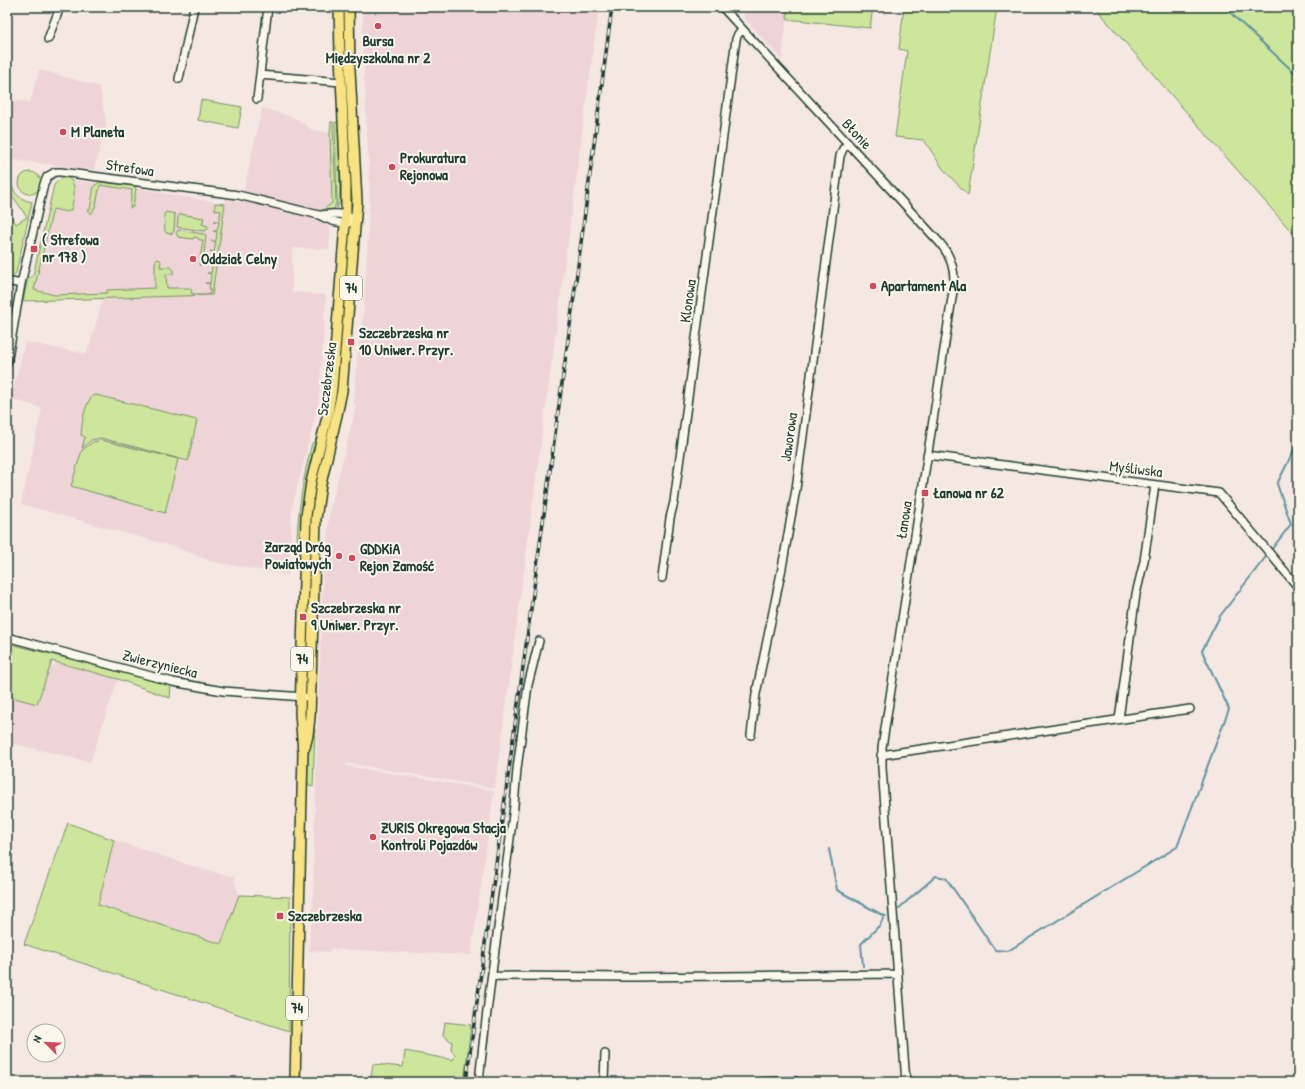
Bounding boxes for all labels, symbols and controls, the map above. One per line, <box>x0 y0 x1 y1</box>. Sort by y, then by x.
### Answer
marker: Bursa Międzyszkolna nr 2 <box>373 21 383 31</box>
place label: Bursa Międzyszkolna nr 2 <box>326 30 431 69</box>
street label: Błonie <box>838 114 877 154</box>
place label: M Planeta <box>71 121 124 142</box>
marker: M Planeta <box>58 127 68 137</box>
place label: Prokuratura Rejonowa <box>400 147 466 185</box>
street label: Strefowa <box>105 154 155 181</box>
marker: Prokuratura Rejonowa <box>387 162 397 172</box>
place label: ( Strefowa nr 178 ) <box>42 229 99 267</box>
marker: ( Strefowa nr 178 ) <box>29 244 39 254</box>
place label: Oddział Celny <box>201 248 278 270</box>
marker: Oddział Celny <box>188 254 198 264</box>
place label: Apartament Ala <box>881 275 966 297</box>
road number: 74 <box>340 276 362 300</box>
street label: Klonowa <box>674 278 701 324</box>
marker: Apartament Ala <box>868 281 878 291</box>
place label: Szczebrzeska nr 10 Uniwer. Przyr. <box>359 322 453 361</box>
marker: Szczebrzeska nr 10 Uniwer. Przyr. <box>346 337 356 347</box>
street label: Szczebrzeska <box>312 341 341 417</box>
street label: Jaworowa <box>775 411 802 463</box>
street label: Myśliwska <box>1108 455 1164 482</box>
place label: Łanowa nr 62 <box>933 482 1005 503</box>
marker: Łanowa nr 62 <box>920 488 930 498</box>
street label: Łanowa <box>890 499 917 540</box>
place label: Zarząd Dróg Powiatowych <box>265 536 332 575</box>
place label: GDDKiA Rejon Zamość <box>360 538 435 576</box>
marker: Zarząd Dróg Powiatowych <box>334 551 344 561</box>
marker: GDDKiA Rejon Zamość <box>347 553 357 563</box>
place label: Szczebrzeska nr 9 Uniwer. Przyr. <box>311 597 401 636</box>
marker: Szczebrzeska nr 9 Uniwer. Przyr. <box>298 612 308 622</box>
street label: Zwierzyniecka <box>120 644 200 683</box>
road number: 74 <box>291 647 313 671</box>
place label: ZURIS Okręgowa Stacja Kontroli Pojazdów <box>381 817 506 855</box>
marker: ZURIS Okręgowa Stacja Kontroli Pojazdów <box>368 832 378 842</box>
place label: Szczebrzeska <box>288 905 362 926</box>
marker: Szczebrzeska <box>275 911 285 921</box>
road number: 74 <box>286 996 308 1020</box>
north arrow <box>26 1023 66 1063</box>
text: N <box>29 1033 45 1044</box>

